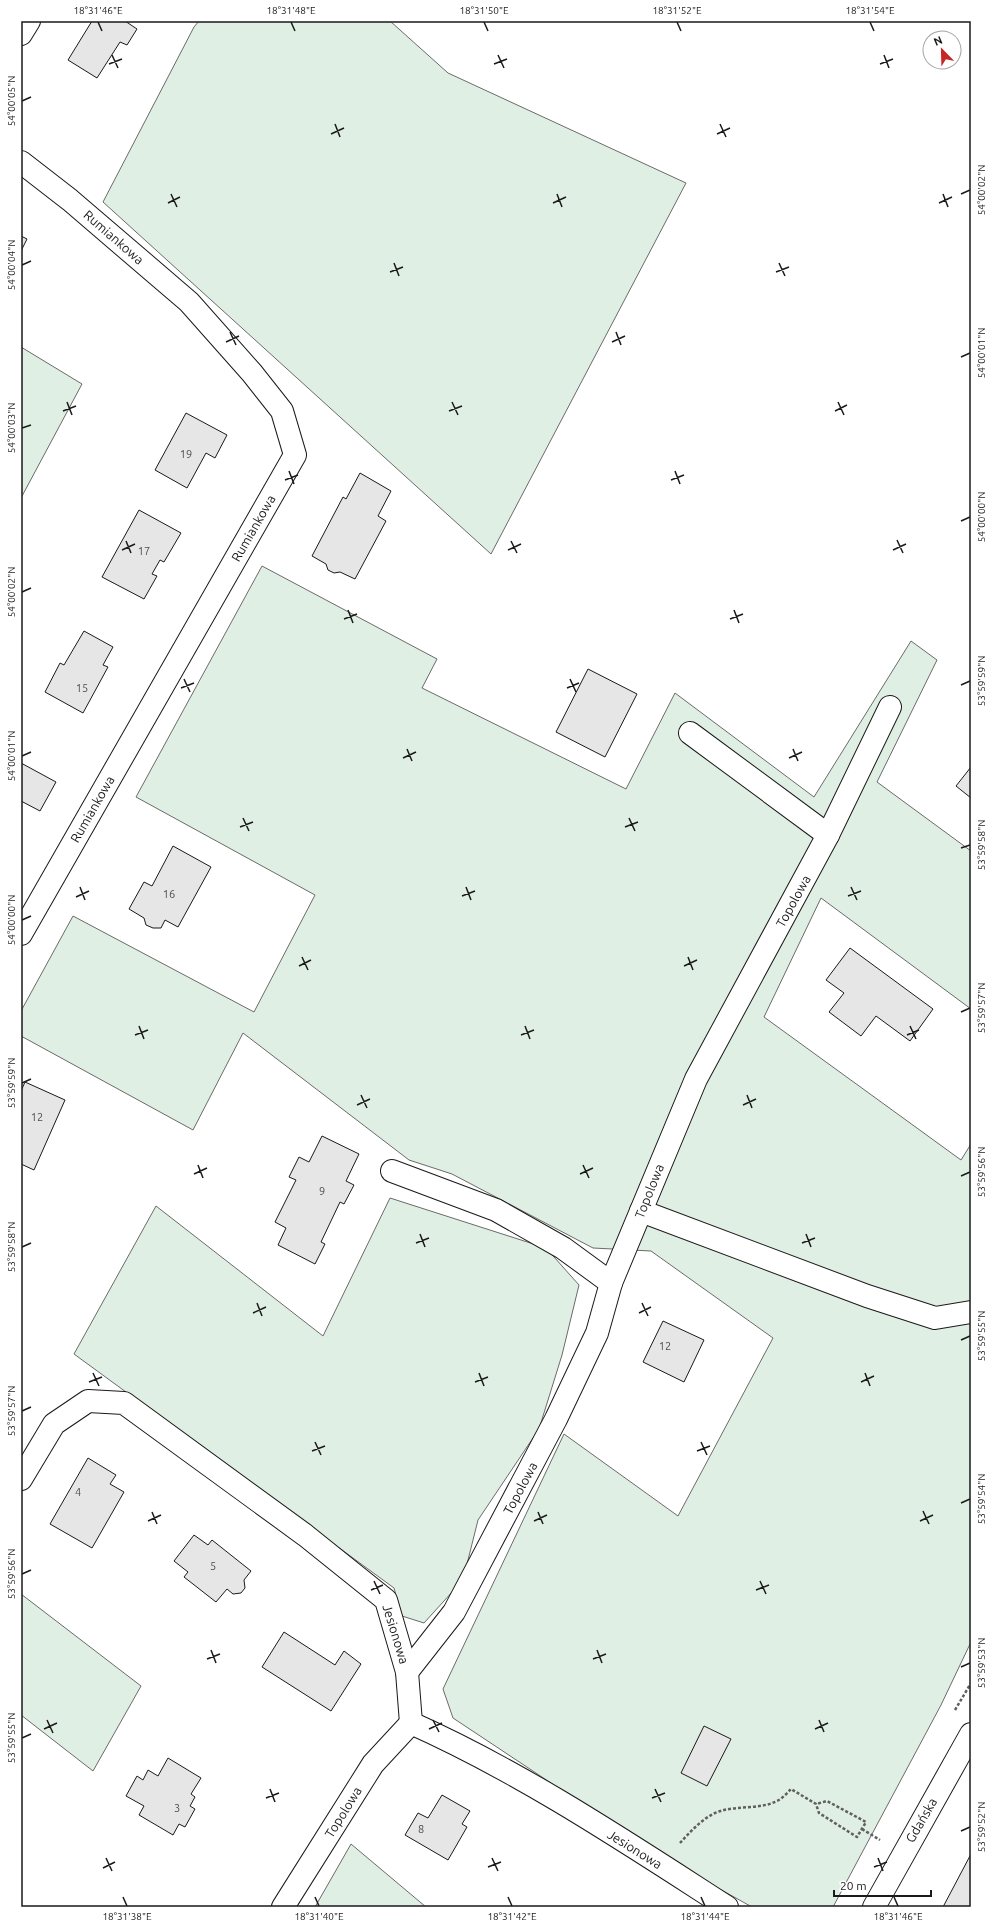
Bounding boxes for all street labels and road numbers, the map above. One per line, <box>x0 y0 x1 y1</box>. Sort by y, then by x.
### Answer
street label: Rumiankowa <box>81 207 147 267</box>
street label: Rumiankowa <box>228 492 278 564</box>
street label: Rumiankowa <box>67 773 117 845</box>
street label: Topolowa <box>773 873 813 929</box>
street label: Topolowa <box>632 1162 666 1220</box>
street label: Topolowa <box>500 1459 540 1517</box>
street label: Jesionowa <box>380 1602 412 1666</box>
street label: Topolowa <box>322 1784 364 1840</box>
street label: Gdańska <box>903 1795 939 1845</box>
street label: Jesionowa <box>605 1827 665 1871</box>

